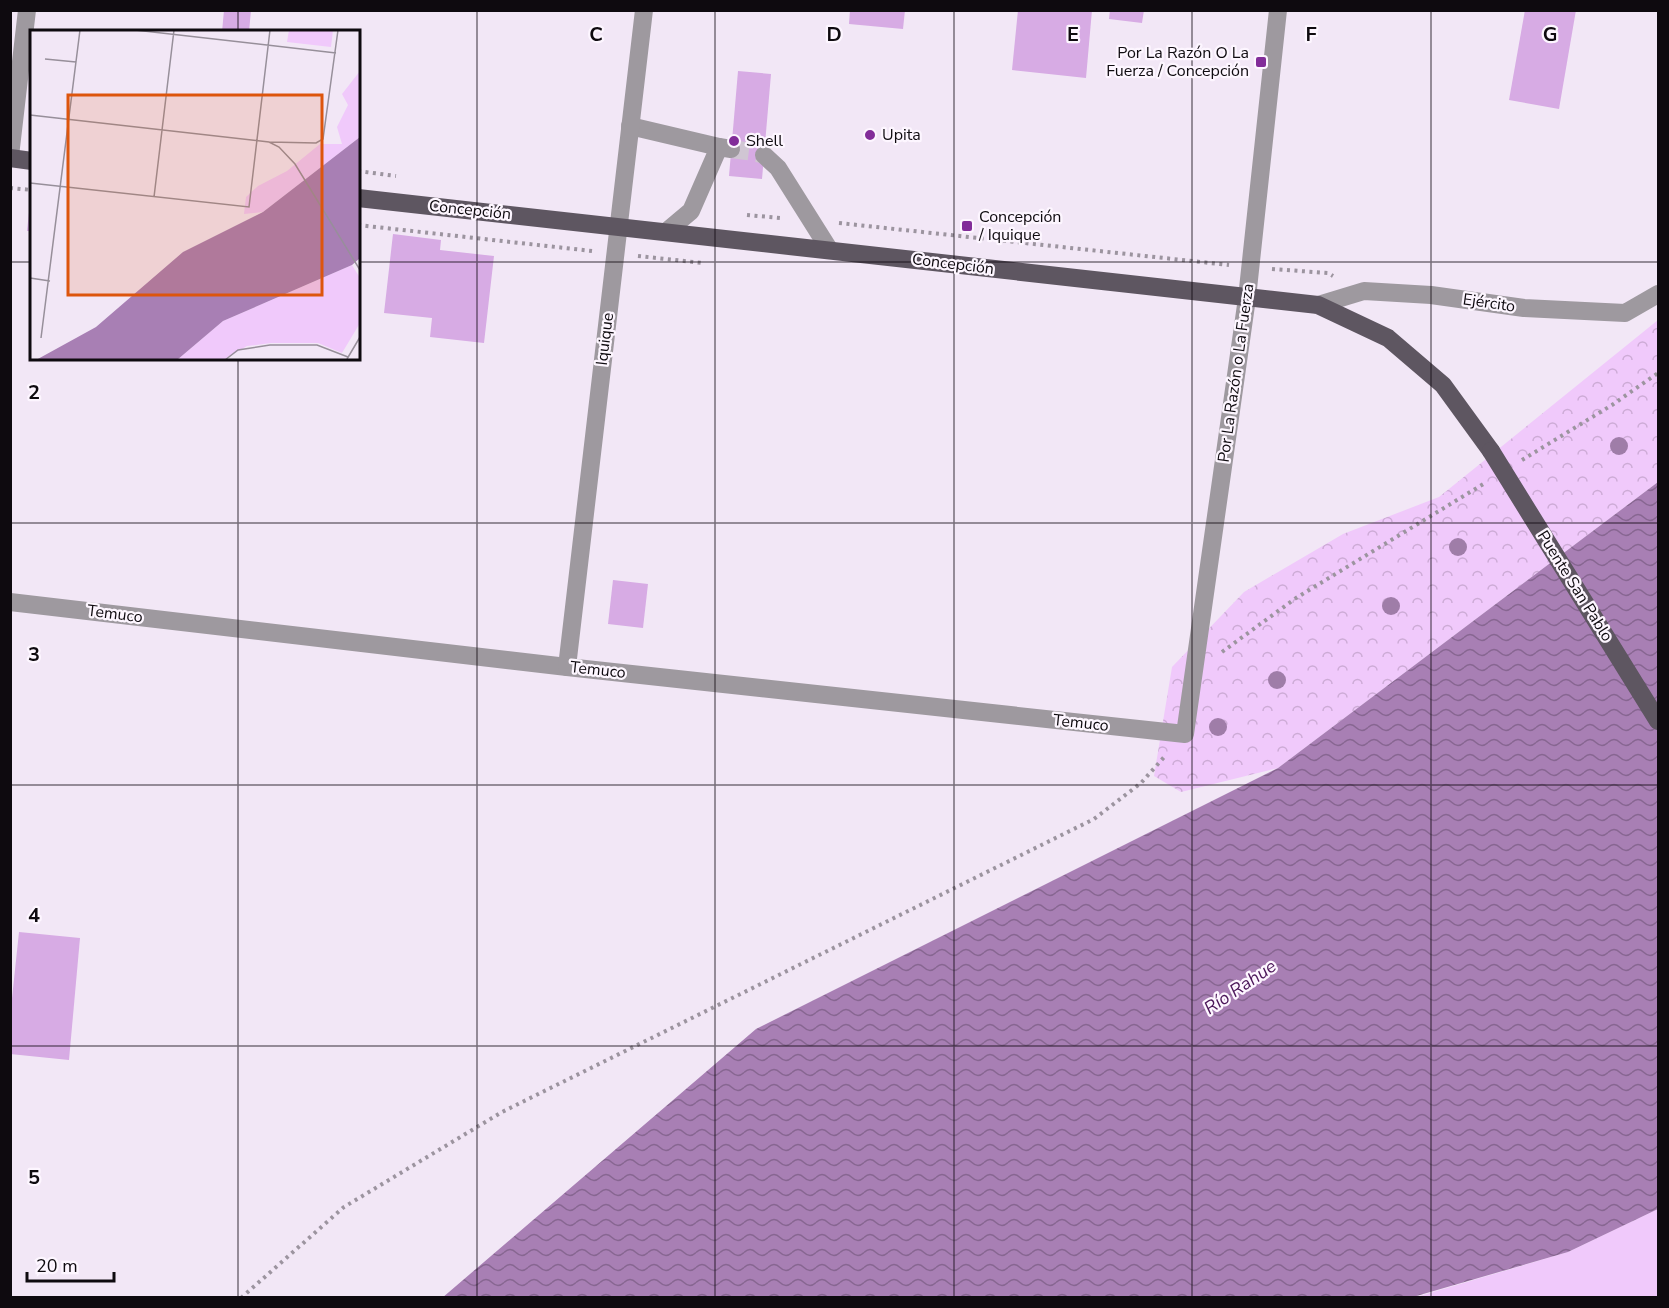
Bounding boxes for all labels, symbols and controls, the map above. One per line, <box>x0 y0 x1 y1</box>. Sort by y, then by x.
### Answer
text: C <box>589 21 603 48</box>
text: D <box>826 21 842 48</box>
text: E <box>1067 21 1079 48</box>
text: F <box>1305 21 1317 48</box>
text: G <box>1543 21 1557 48</box>
inset map <box>30 30 360 360</box>
place label: Por La Razón O La Fuerza / Concepción <box>1106 42 1249 82</box>
marker: Por La Razón O La Fuerza / Concepción <box>1254 55 1268 69</box>
place label: Upita <box>882 124 921 146</box>
marker: Upita <box>863 128 877 142</box>
place label: Shell <box>746 130 783 152</box>
marker: Shell <box>727 134 741 148</box>
street label: Concepción <box>428 195 512 225</box>
place label: Concepción / Iquique <box>978 206 1061 246</box>
marker: Concepción / Iquique <box>960 219 974 233</box>
street label: Concepción <box>911 248 995 280</box>
street label: Por La Razón o La Fuerza <box>1213 282 1259 464</box>
street label: Ejército <box>1461 288 1517 318</box>
street label: Iquique <box>591 311 619 367</box>
text: 2 <box>28 379 40 406</box>
street label: Puente San Pablo <box>1532 526 1618 646</box>
street label: Temuco <box>86 600 144 628</box>
text: 3 <box>28 641 40 668</box>
street label: Temuco <box>569 656 627 684</box>
street label: Temuco <box>1052 709 1110 737</box>
text: 4 <box>28 902 40 929</box>
water label: Río Rahue <box>1199 954 1281 1020</box>
text: 5 <box>28 1164 40 1191</box>
scale bar <box>27 1245 114 1283</box>
text: 20 m <box>36 1254 78 1278</box>

